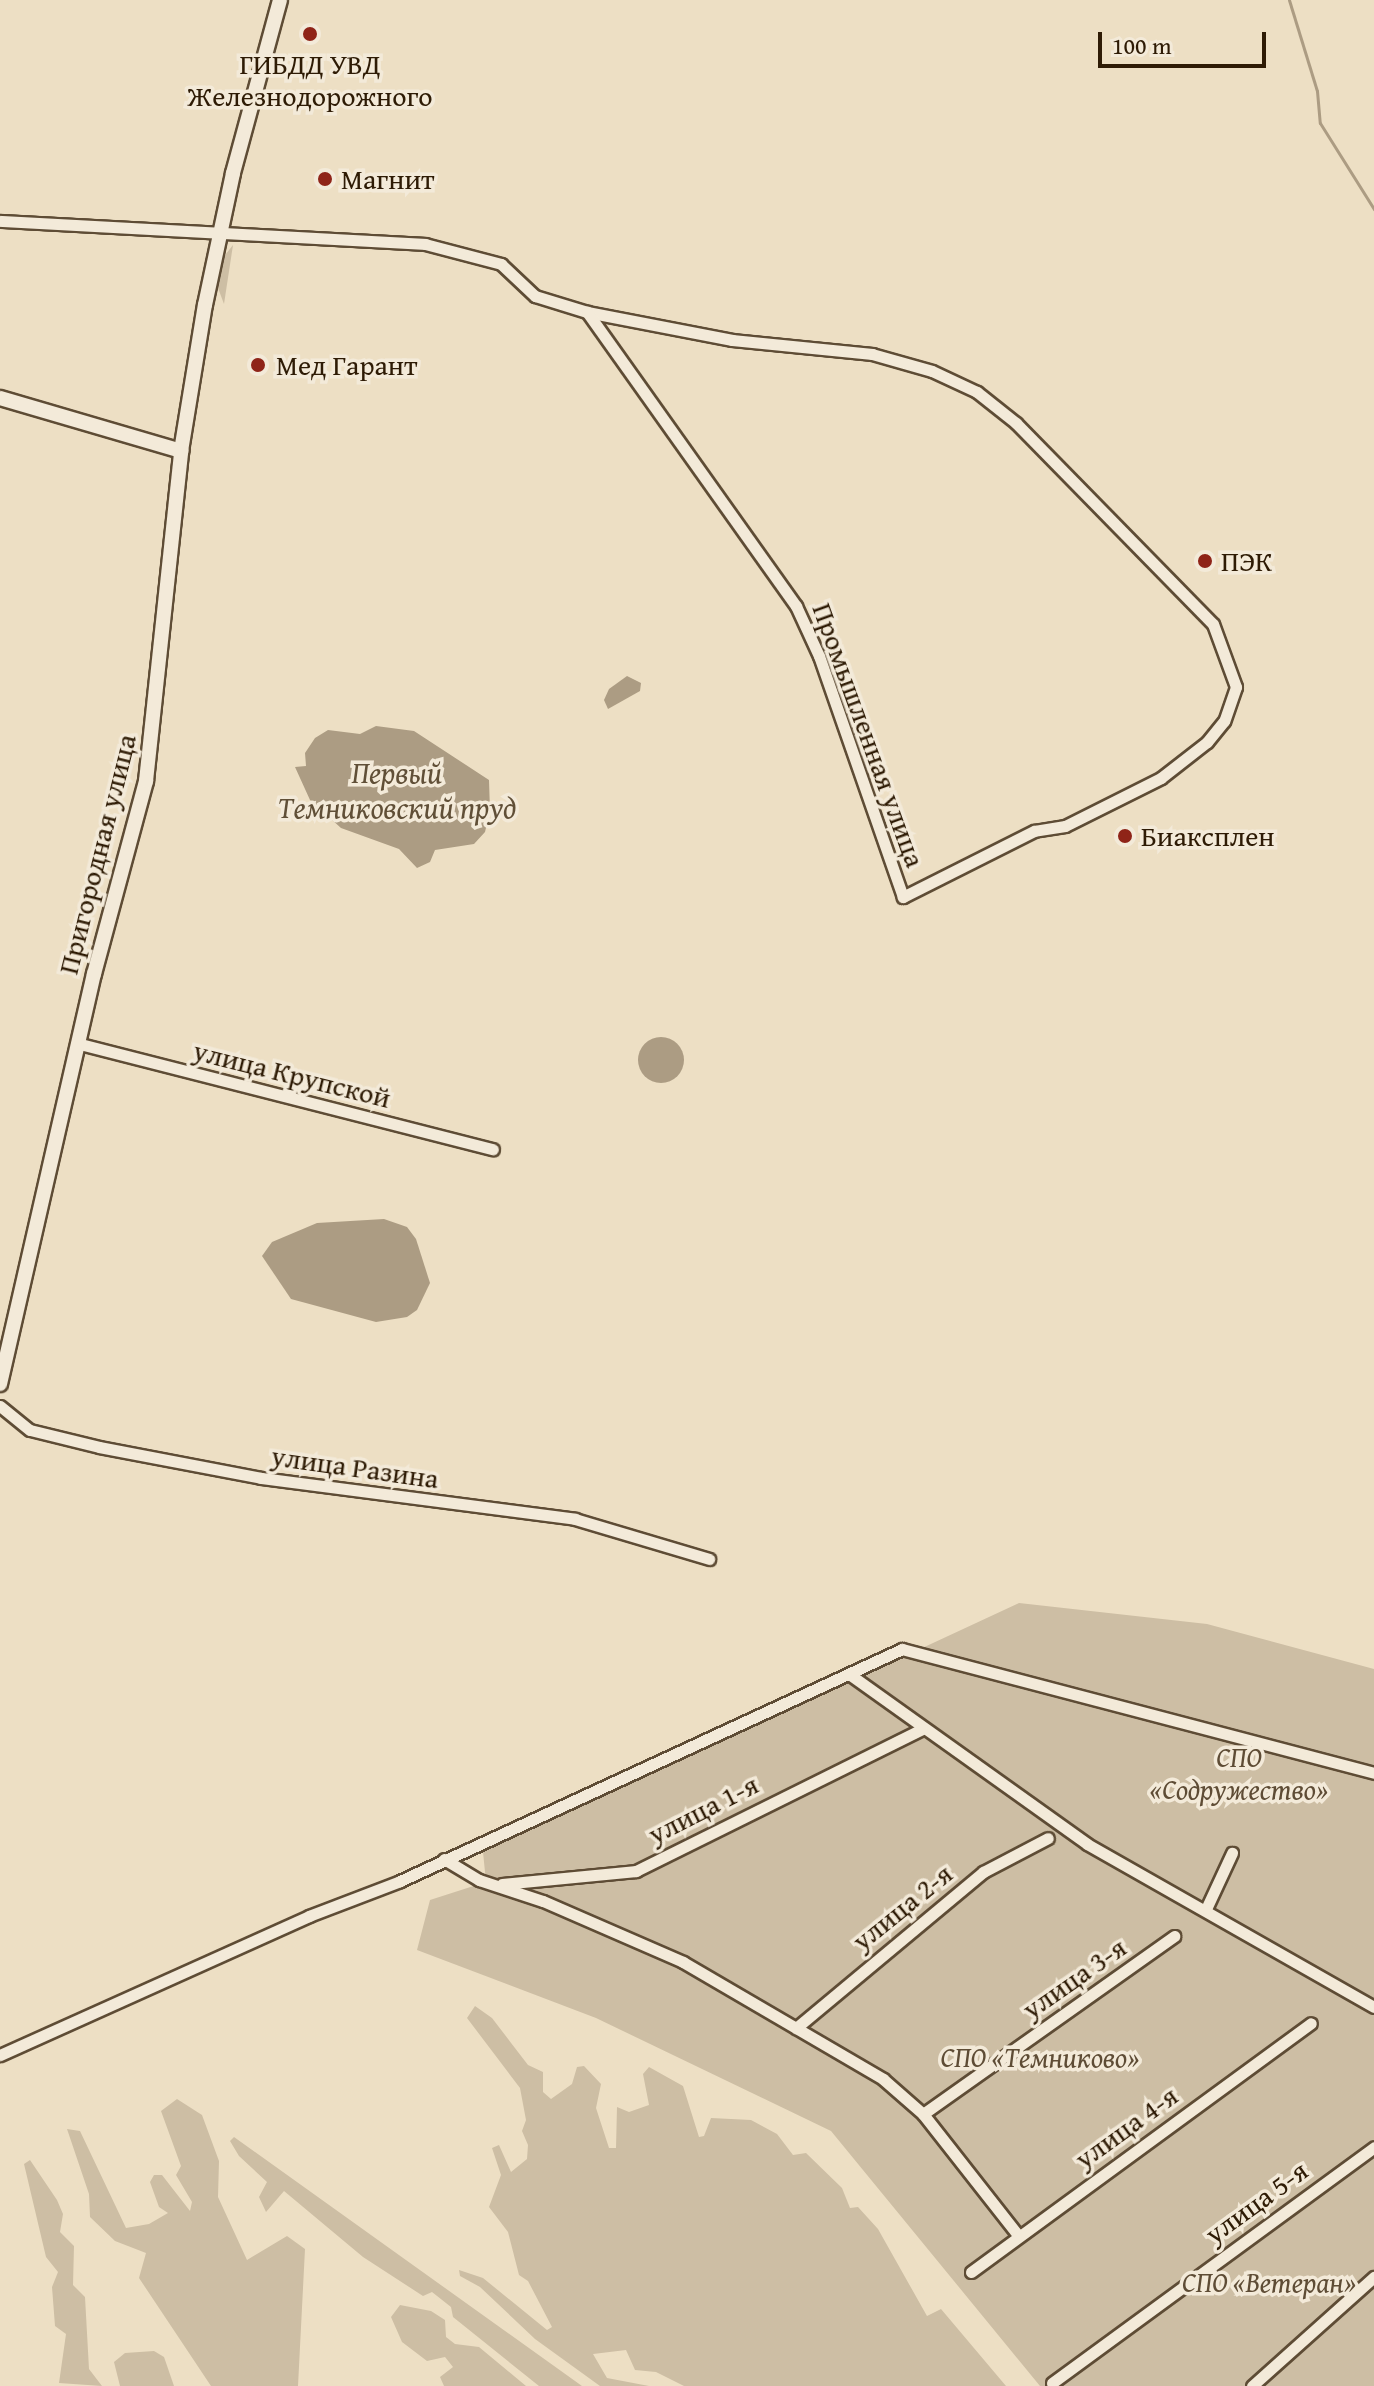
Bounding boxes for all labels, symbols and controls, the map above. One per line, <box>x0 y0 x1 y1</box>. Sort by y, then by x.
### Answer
scale bar <box>1102 16 1270 66</box>
marker: ГИБДД УВД Железнодорожного <box>301 25 319 43</box>
text: 100 m <box>1112 28 1172 63</box>
place label: ГИБДД УВД Железнодорожного <box>187 47 433 113</box>
place label: Магнит <box>341 162 435 196</box>
marker: Магнит <box>316 170 334 188</box>
place label: Мед Гарант <box>276 348 418 382</box>
marker: Мед Гарант <box>247 354 269 376</box>
place label: ПЭК <box>1221 544 1272 578</box>
marker: ПЭК <box>1196 552 1214 570</box>
street label: Промышленная улица <box>806 598 932 872</box>
street label: Пригородная улица <box>51 731 143 977</box>
water label: Первый Темниковский пруд <box>278 754 516 824</box>
place label: Биаксплен <box>1141 819 1275 853</box>
marker: Биаксплен <box>1116 827 1134 845</box>
street label: улица Крупской <box>190 1033 394 1115</box>
street label: улица Разина <box>269 1439 441 1495</box>
park label: СПО «Содружество» <box>1150 1740 1328 1806</box>
street label: улица 1-я <box>642 1767 764 1851</box>
street label: улица 2-я <box>845 1856 959 1958</box>
street label: улица 3-я <box>1016 1930 1132 2026</box>
park label: СПО «Темниково» <box>940 2040 1140 2074</box>
street label: улица 4-я <box>1068 2078 1184 2176</box>
street label: улица 5-я <box>1198 2153 1314 2251</box>
park label: СПО «Ветеран» <box>1182 2265 1356 2299</box>

